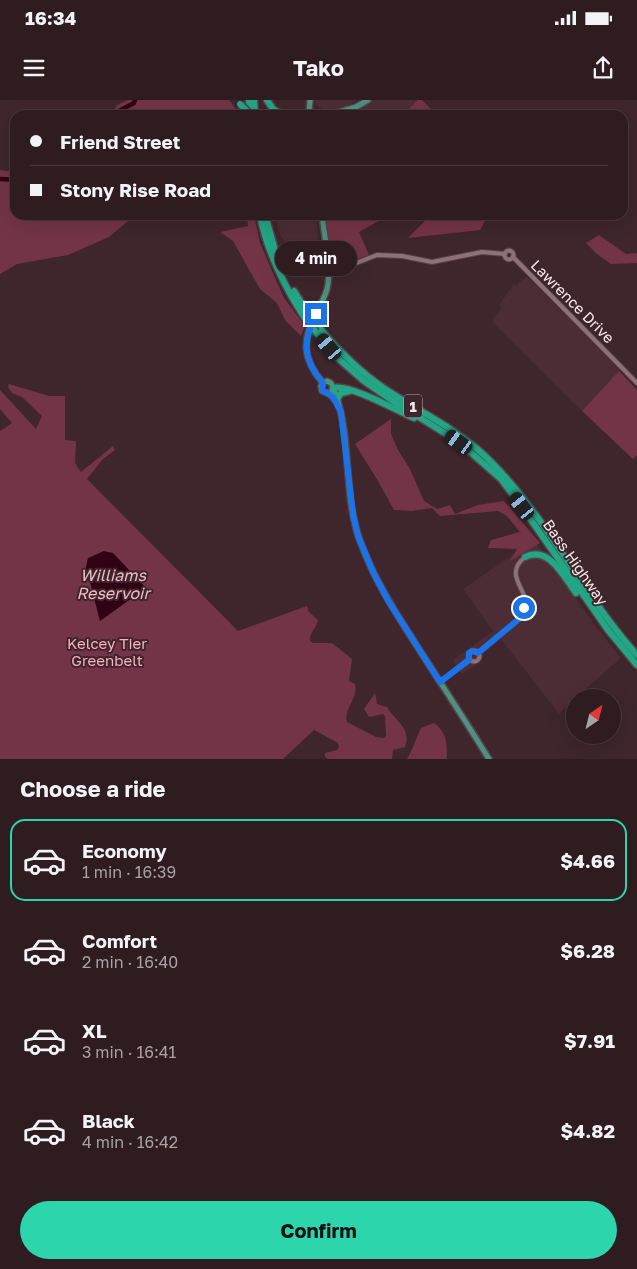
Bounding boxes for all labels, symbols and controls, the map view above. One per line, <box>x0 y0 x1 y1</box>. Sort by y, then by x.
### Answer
text: 16:34 <box>25 6 76 29</box>
icon: menu <box>20 54 48 82</box>
text: Tako <box>293 54 344 81</box>
icon: share <box>589 54 617 82</box>
text: Friend Street <box>60 130 180 153</box>
text: Stony Rise Road <box>60 178 211 201</box>
callout: 4 min <box>275 242 357 276</box>
text: 4 min <box>295 248 337 268</box>
street label: Lawrence Drive <box>528 256 619 347</box>
route end <box>305 303 327 325</box>
car <box>313 331 344 363</box>
road number: 1 <box>404 394 422 418</box>
car <box>442 427 475 457</box>
car <box>506 490 537 522</box>
street label: Bass Highway <box>540 516 612 609</box>
water label: Williams Reservoir <box>76 565 152 603</box>
route start <box>513 597 535 619</box>
park label: Kelcey Tier Greenbelt <box>67 634 147 669</box>
north arrow <box>566 689 621 744</box>
map controls <box>566 689 621 744</box>
text: Choose a ride <box>20 775 166 802</box>
icon: car <box>22 838 67 883</box>
text: Economy <box>82 839 167 862</box>
text: $4.66 <box>560 849 615 872</box>
text: 1 min · 16:39 <box>82 862 176 882</box>
icon: car <box>22 928 67 973</box>
text: Comfort <box>82 929 157 952</box>
text: $6.28 <box>560 939 615 962</box>
text: 2 min · 16:40 <box>82 952 178 972</box>
icon: car <box>22 1018 67 1063</box>
text: XL <box>82 1019 107 1042</box>
text: $7.91 <box>564 1029 615 1052</box>
text: 3 min · 16:41 <box>82 1042 176 1062</box>
icon: car <box>22 1108 67 1153</box>
text: Black <box>82 1109 135 1132</box>
text: $4.82 <box>561 1119 615 1142</box>
text: 4 min · 16:42 <box>82 1132 178 1152</box>
button: Confirm <box>20 1201 617 1259</box>

